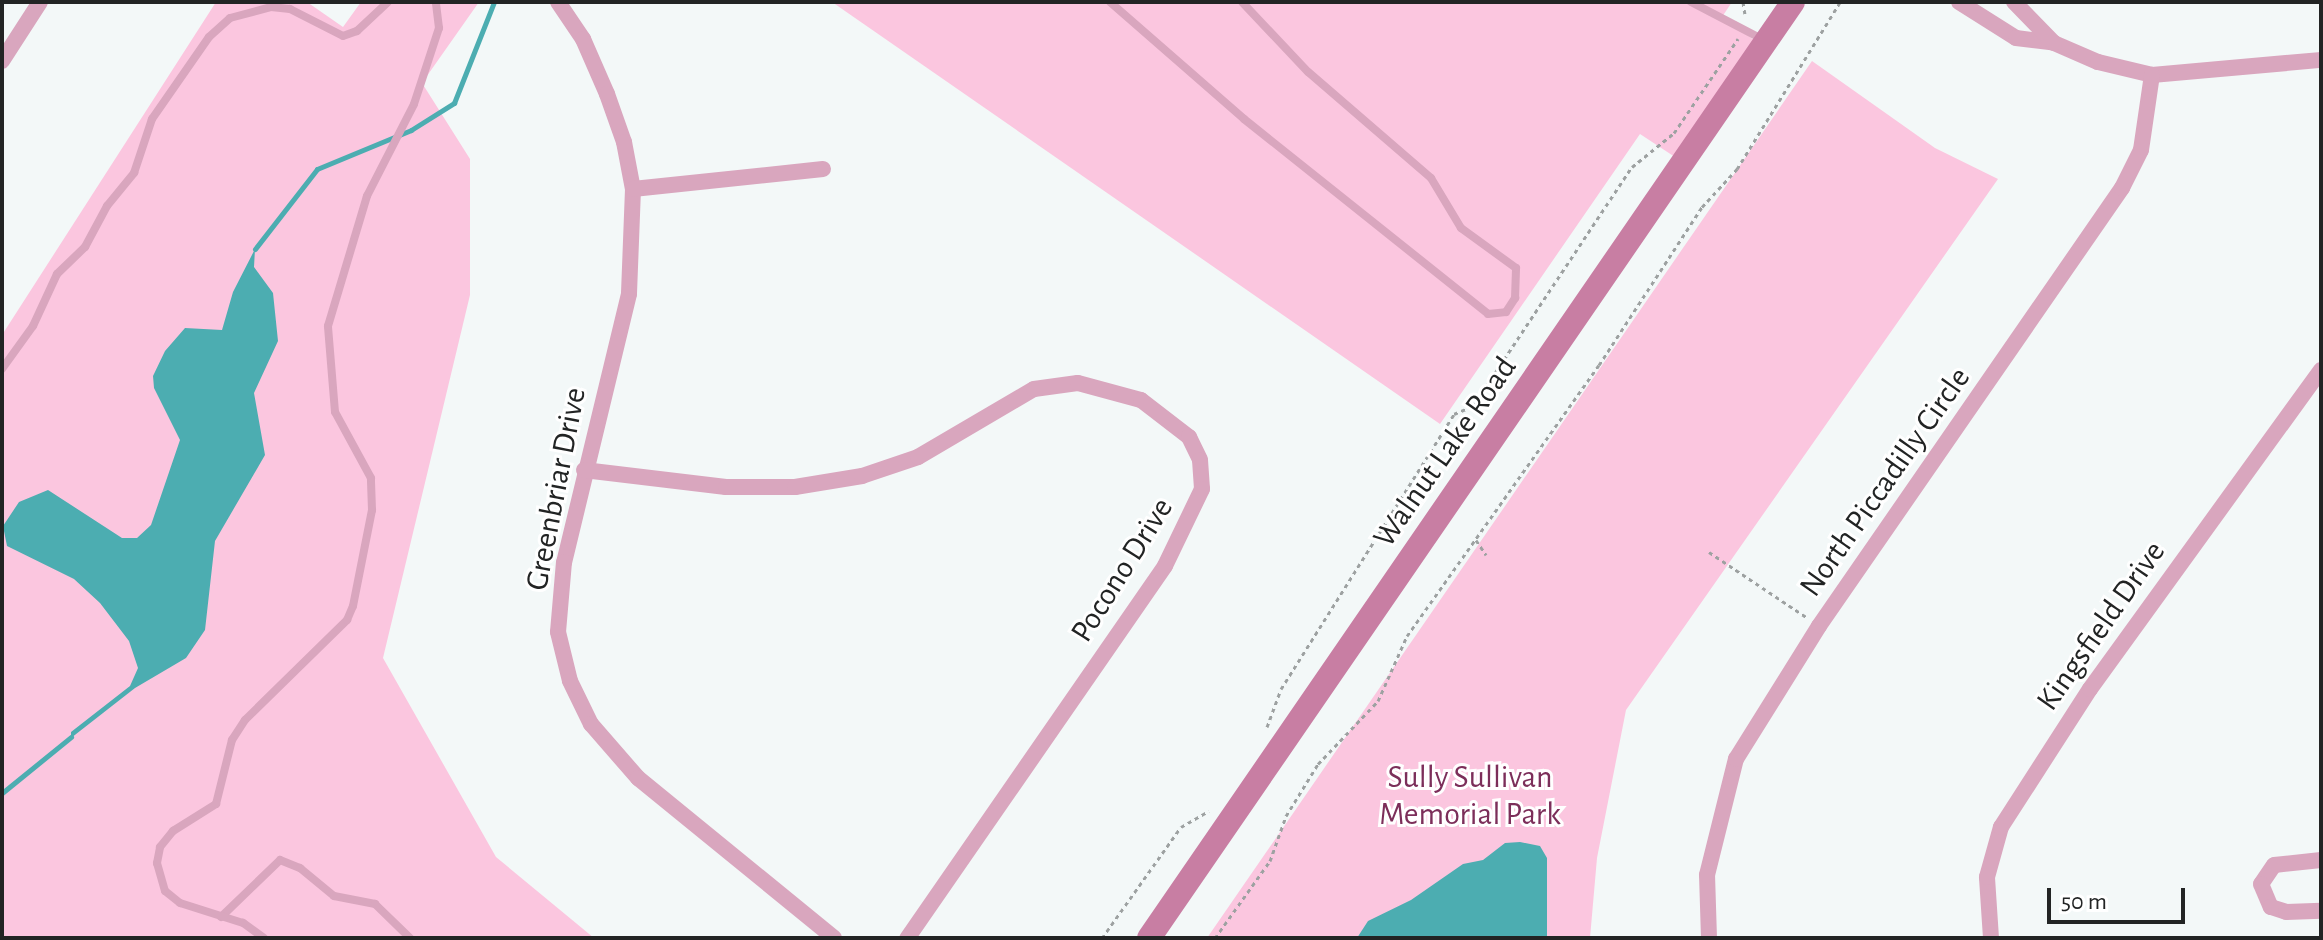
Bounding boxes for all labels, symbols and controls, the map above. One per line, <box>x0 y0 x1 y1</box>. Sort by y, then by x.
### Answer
street label: Walnut Lake Road <box>1365 349 1525 555</box>
street label: North Piccadilly Circle <box>1791 360 1979 604</box>
street label: Greenbriar Drive <box>518 384 594 594</box>
street label: Pocono Drive <box>1063 491 1181 649</box>
street label: Kingsfield Drive <box>2028 534 2174 718</box>
park label: Sully Sullivan Memorial Park <box>1379 759 1561 834</box>
scale bar <box>2051 872 2189 922</box>
text: 50 m <box>2061 890 2107 914</box>

